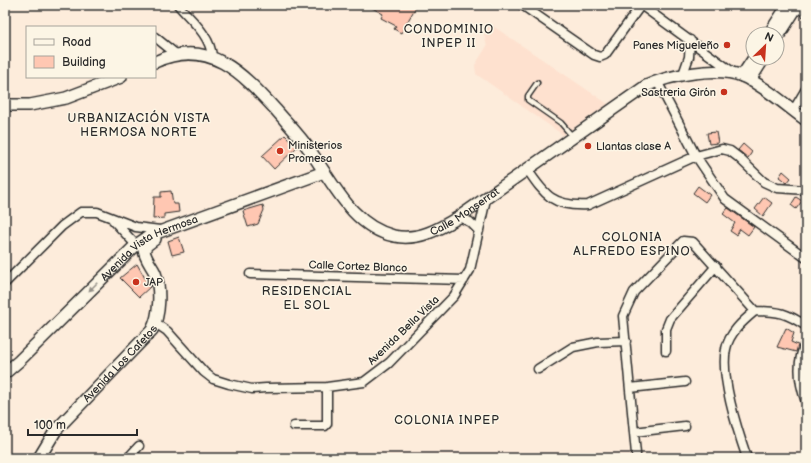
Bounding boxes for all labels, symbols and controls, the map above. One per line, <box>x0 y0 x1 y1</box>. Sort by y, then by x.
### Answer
district label: CONDOMINIO INPEP II <box>404 22 494 51</box>
legend <box>26 26 156 78</box>
north arrow <box>745 26 785 66</box>
text: N <box>763 30 776 45</box>
text: Road <box>62 35 91 50</box>
place label: Panes Migueleño <box>633 39 719 52</box>
marker: Panes Migueleño <box>722 40 732 50</box>
text: Building <box>62 55 106 70</box>
place label: Sastreria Girón <box>641 86 716 99</box>
marker: Sastreria Girón <box>719 87 729 97</box>
district label: URBANIZACIÓN VISTA HERMOSA NORTE <box>68 109 210 140</box>
place label: Ministerios Promesa <box>288 139 343 165</box>
place label: Llantas clase A <box>596 140 671 153</box>
marker: Llantas clase A <box>583 141 593 151</box>
marker: Ministerios Promesa <box>275 146 285 156</box>
street label: Calle Monserrat <box>428 185 502 239</box>
street label: Avenida Vista Hermosa <box>98 213 200 284</box>
district label: COLONIA ALFREDO ESPINO <box>573 230 691 259</box>
street label: Calle Cortez Blanco <box>308 258 408 275</box>
place label: JAP <box>144 276 163 289</box>
marker: JAP <box>131 277 141 287</box>
one-way arrow <box>88 283 98 292</box>
district label: RESIDENCIAL EL SOL <box>262 284 352 313</box>
street label: Avenida Bella Vista <box>365 293 442 368</box>
street label: Avenida Los Cafetos <box>80 323 160 405</box>
scale bar <box>28 411 137 437</box>
district label: COLONIA INPEP <box>394 413 500 428</box>
text: 100 m <box>34 418 66 433</box>

